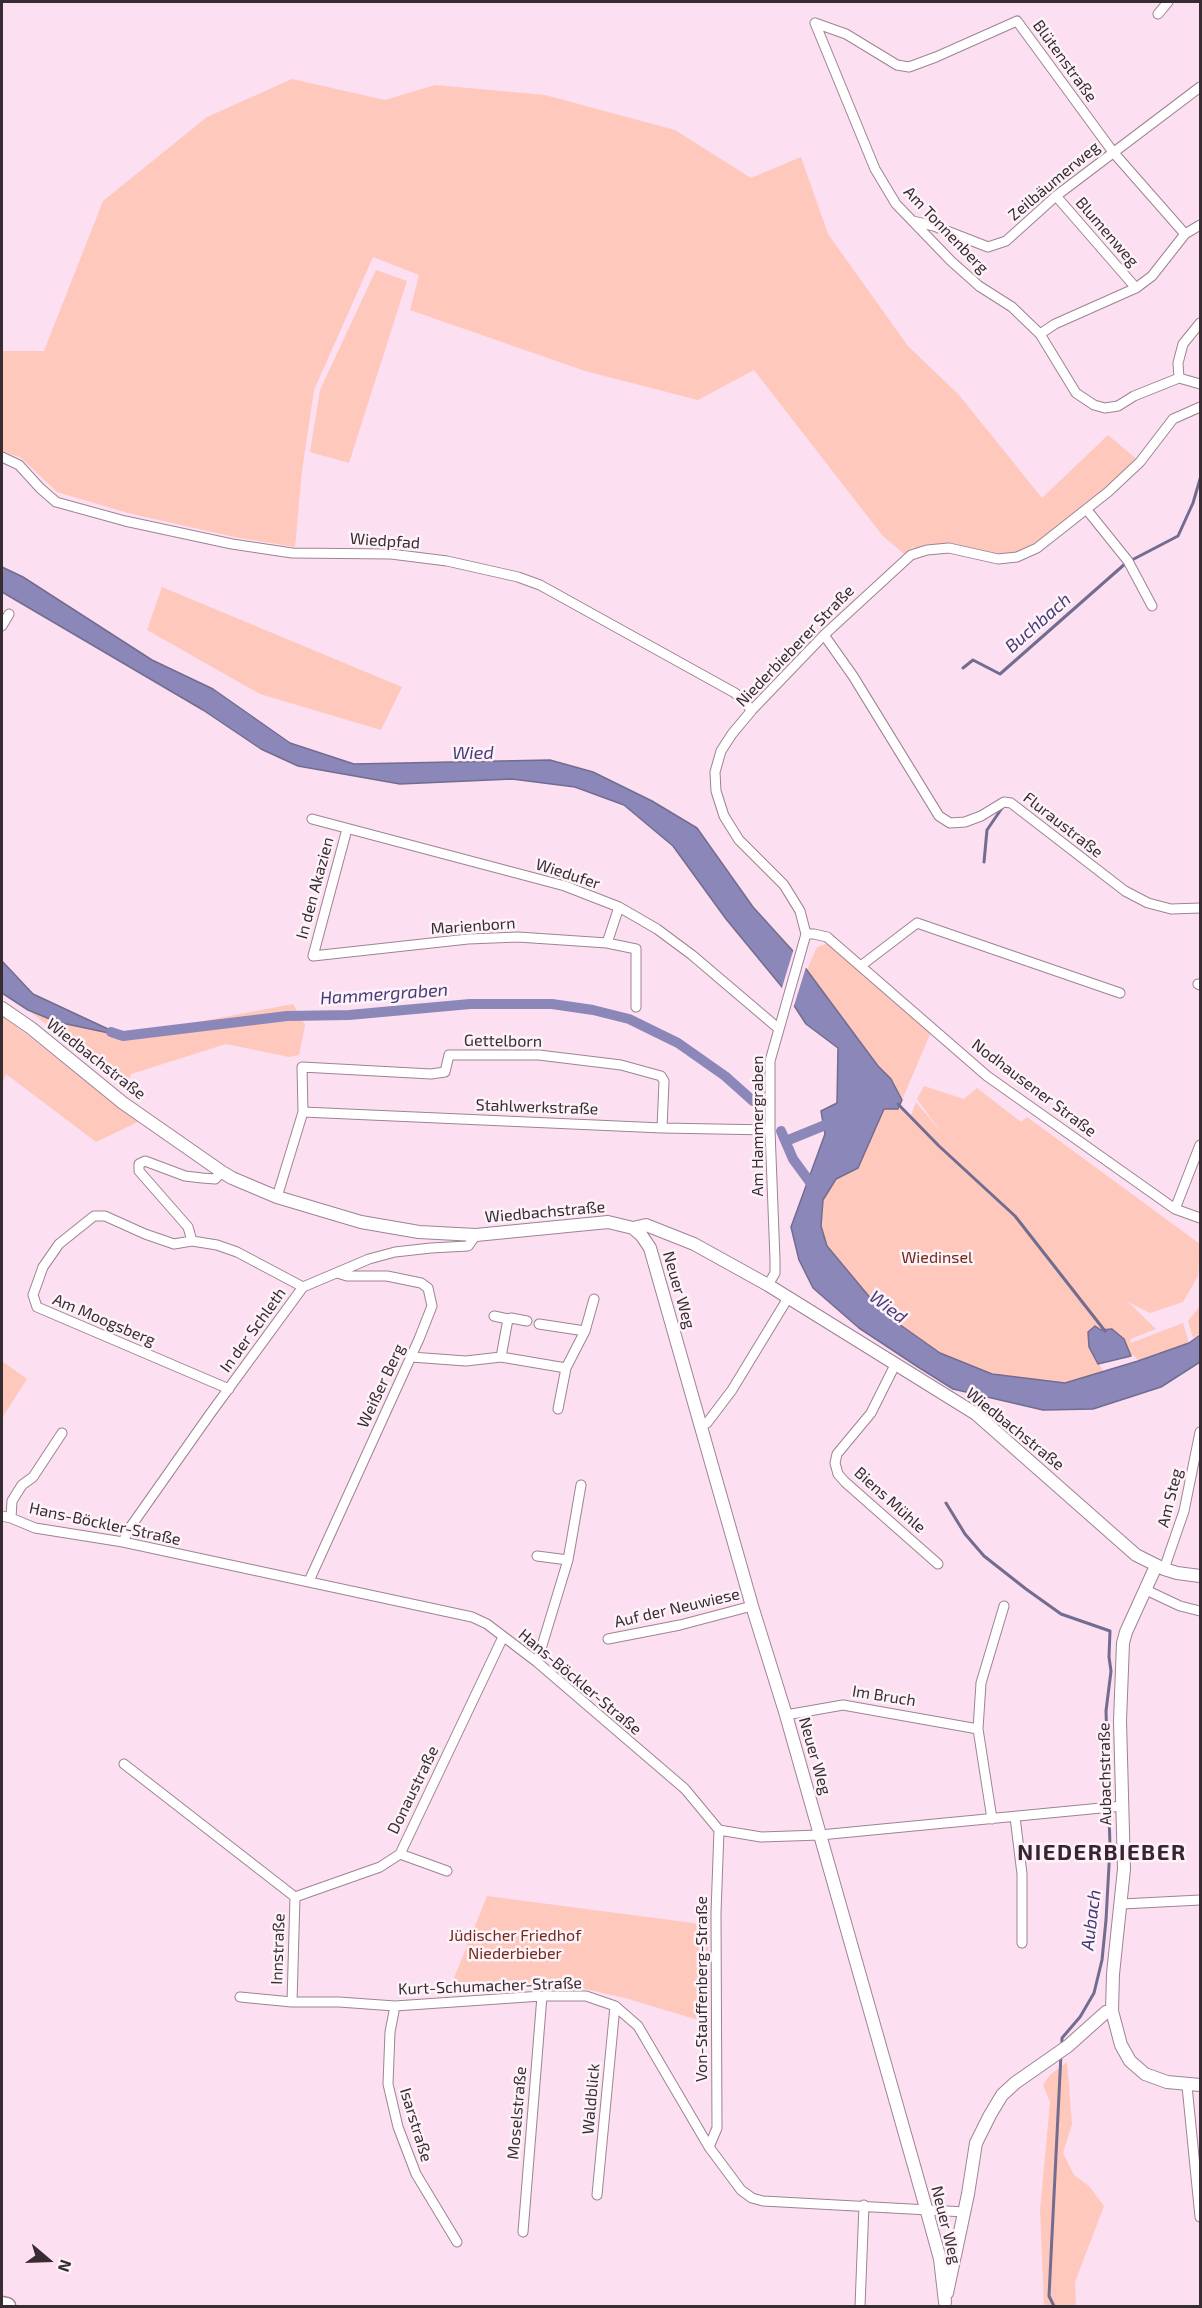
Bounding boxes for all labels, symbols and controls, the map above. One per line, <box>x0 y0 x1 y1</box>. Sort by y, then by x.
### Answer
street label: Blütenstraße <box>1029 16 1101 106</box>
street label: Zeilbäumerweg <box>1005 137 1103 225</box>
street label: Am Tonnenberg <box>900 182 992 278</box>
street label: Blumenweg <box>1071 193 1143 271</box>
street label: Wiedpfad <box>349 529 421 553</box>
street label: Niederbieberer Straße <box>732 581 858 711</box>
water label: Buchbach <box>1001 589 1075 657</box>
water label: Wied <box>452 742 494 764</box>
street label: Fluraustraße <box>1019 788 1107 862</box>
street label: In den Akazien <box>292 835 338 941</box>
street label: Wiedufer <box>533 855 603 893</box>
street label: Marienborn <box>430 913 516 939</box>
water label: Hammergraben <box>319 979 449 1009</box>
street label: Wiedbachstraße <box>43 1014 149 1104</box>
street label: Gettelborn <box>464 1031 542 1051</box>
street label: Nodhausener Straße <box>968 1035 1100 1141</box>
street label: Am Hammergraben <box>748 1055 768 1197</box>
street label: Stahlwerkstraße <box>475 1095 599 1119</box>
street label: Wiedbachstraße <box>484 1197 606 1227</box>
park label: Wiedinsel <box>901 1248 973 1268</box>
street label: Neuer Weg <box>659 1249 699 1331</box>
street label: In der Schleth <box>216 1284 290 1376</box>
water label: Wied <box>865 1286 911 1328</box>
street label: Am Moogsberg <box>50 1290 158 1350</box>
street label: Weißer Berg <box>353 1341 409 1431</box>
street label: Wiedbachstraße <box>962 1384 1068 1474</box>
street label: Biens Mühle <box>850 1463 930 1537</box>
street label: Am Steg <box>1153 1467 1187 1529</box>
street label: Hans-Böckler-Straße <box>27 1499 183 1549</box>
street label: Auf der Neuwiese <box>613 1584 741 1632</box>
street label: Hans-Böckler-Straße <box>515 1625 645 1739</box>
street label: Im Bruch <box>851 1681 917 1711</box>
street label: Neuer Weg <box>795 1715 835 1797</box>
street label: Aubachstraße <box>1095 1722 1115 1826</box>
street label: Donaustraße <box>383 1743 443 1837</box>
district label: NIEDERBIEBER <box>1017 1840 1187 1866</box>
water label: Aubach <box>1077 1888 1105 1952</box>
street label: Von-Stauffenberg-Straße <box>692 1896 712 2082</box>
street label: Innstraße <box>267 1913 289 1985</box>
park label: Jüdischer Friedhof Niederbieber <box>449 1926 581 1964</box>
street label: Kurt-Schumacher-Straße <box>398 1973 582 1999</box>
street label: Waldblick <box>578 2063 604 2135</box>
street label: Moselstraße <box>503 2066 531 2160</box>
street label: Isarstraße <box>396 2086 436 2164</box>
street label: Neuer Weg <box>927 2184 965 2266</box>
north arrow <box>18 2230 78 2290</box>
text: N <box>55 2257 76 2275</box>

